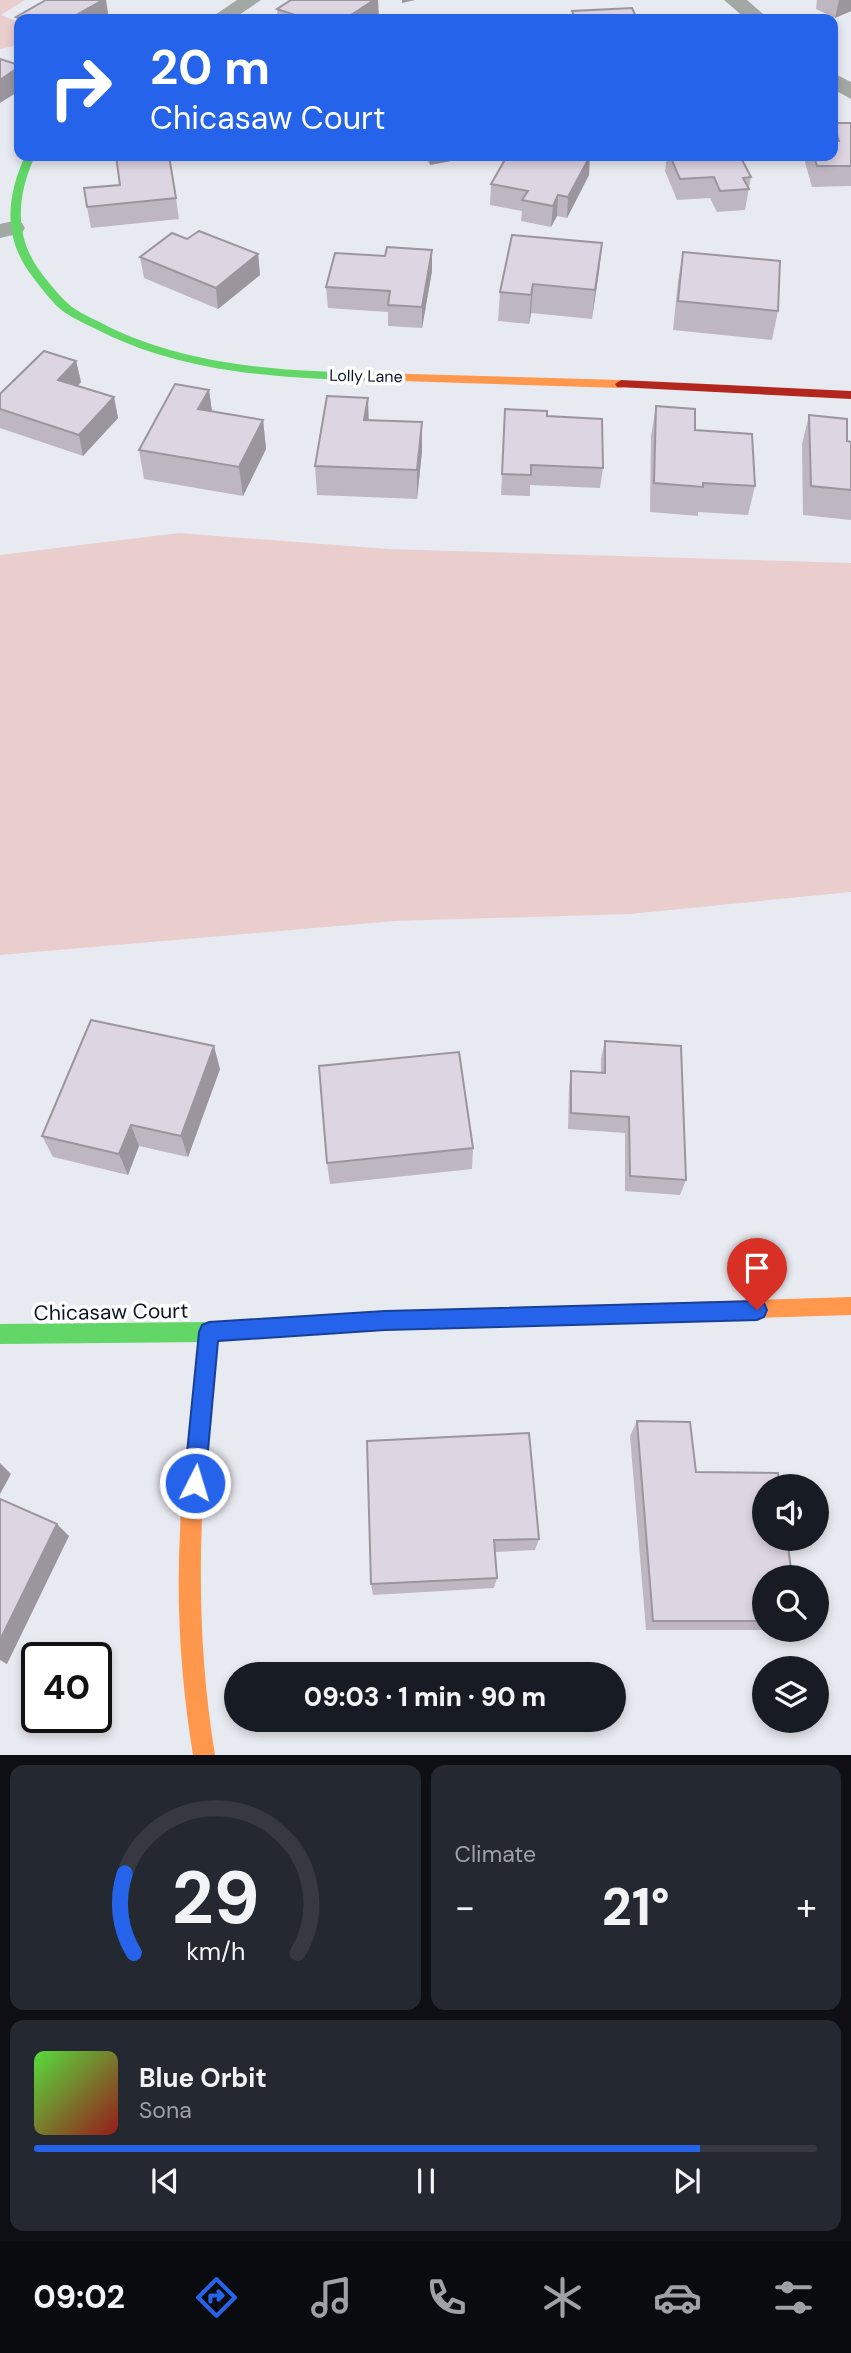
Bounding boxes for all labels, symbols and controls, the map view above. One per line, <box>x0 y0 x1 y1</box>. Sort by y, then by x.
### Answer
text: 20 m <box>150 35 270 99</box>
icon: right <box>35 42 126 133</box>
text: Chicasaw Court <box>150 97 385 139</box>
street label: Lolly Lane <box>329 365 403 387</box>
pin <box>727 1238 787 1310</box>
icon: arrive <box>738 1249 776 1287</box>
street label: Chicasaw Court <box>34 1297 188 1327</box>
position arrow <box>158 1446 232 1520</box>
map controls <box>752 1474 829 1733</box>
button: sound <box>752 1474 829 1551</box>
button: search <box>752 1565 829 1642</box>
speed limit sign: 40 <box>21 1642 112 1733</box>
button: layers <box>752 1656 829 1733</box>
text: 09:03 · 1 min · 90 m <box>304 1680 546 1714</box>
text: Climate <box>455 1839 536 1869</box>
text: 29 <box>171 1852 259 1947</box>
text: 21° <box>602 1873 670 1941</box>
text: − <box>455 1882 475 1932</box>
text: + <box>796 1882 817 1932</box>
text: km/h <box>186 1935 245 1968</box>
text: Blue Orbit <box>139 2061 267 2095</box>
text: Sona <box>139 2095 192 2125</box>
icon: previous <box>146 2162 184 2200</box>
icon: pause <box>407 2162 445 2200</box>
icon: next <box>668 2162 706 2200</box>
icon: directions <box>192 2273 241 2322</box>
icon: music <box>307 2273 356 2322</box>
icon: phone <box>422 2273 471 2322</box>
icon: climate <box>538 2273 587 2322</box>
icon: car <box>653 2273 702 2322</box>
icon: filters <box>769 2273 818 2322</box>
text: 09:02 <box>33 2276 125 2318</box>

